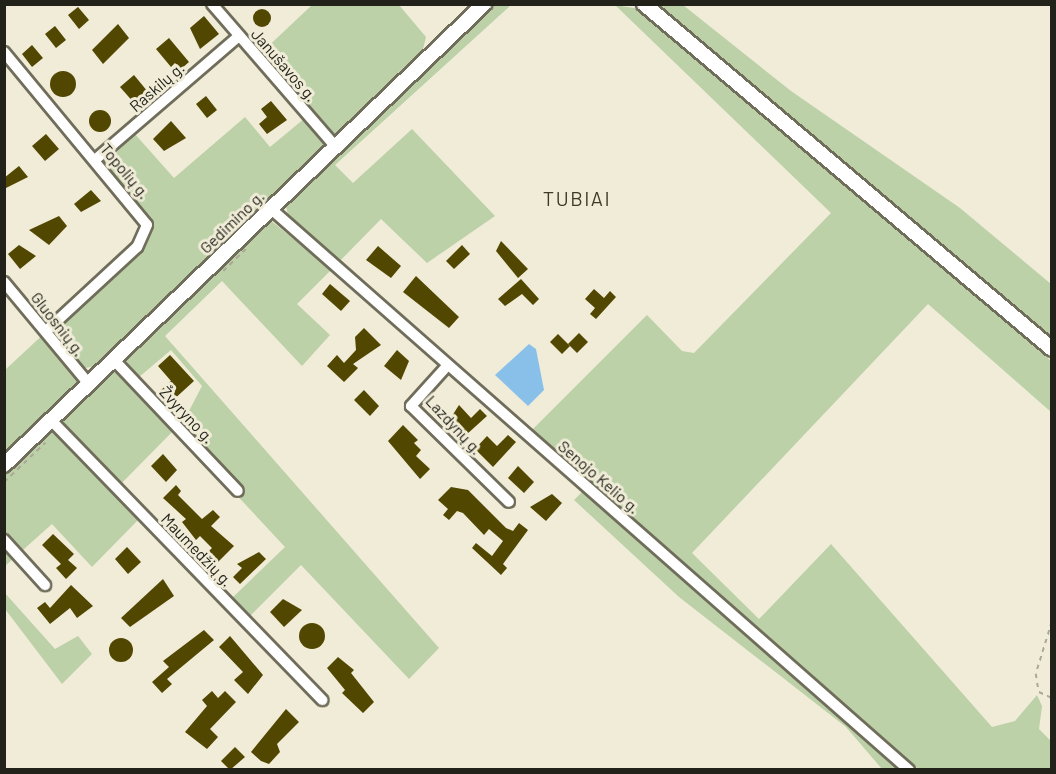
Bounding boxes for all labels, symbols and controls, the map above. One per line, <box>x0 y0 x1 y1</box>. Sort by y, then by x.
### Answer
street label: Janušavos g. <box>247 25 321 105</box>
street label: Raskilų g. <box>126 58 188 116</box>
street label: Topolių g. <box>96 139 154 203</box>
district label: TUBIAI <box>543 186 611 210</box>
street label: Gedimino g. <box>196 187 268 257</box>
street label: Gluosnių g. <box>27 288 89 360</box>
street label: Žvyryno g. <box>156 383 218 447</box>
street label: Lazdynų g. <box>422 391 486 459</box>
street label: Senojo Kelio g. <box>554 436 644 518</box>
street label: Maumedžių g. <box>157 509 237 591</box>

